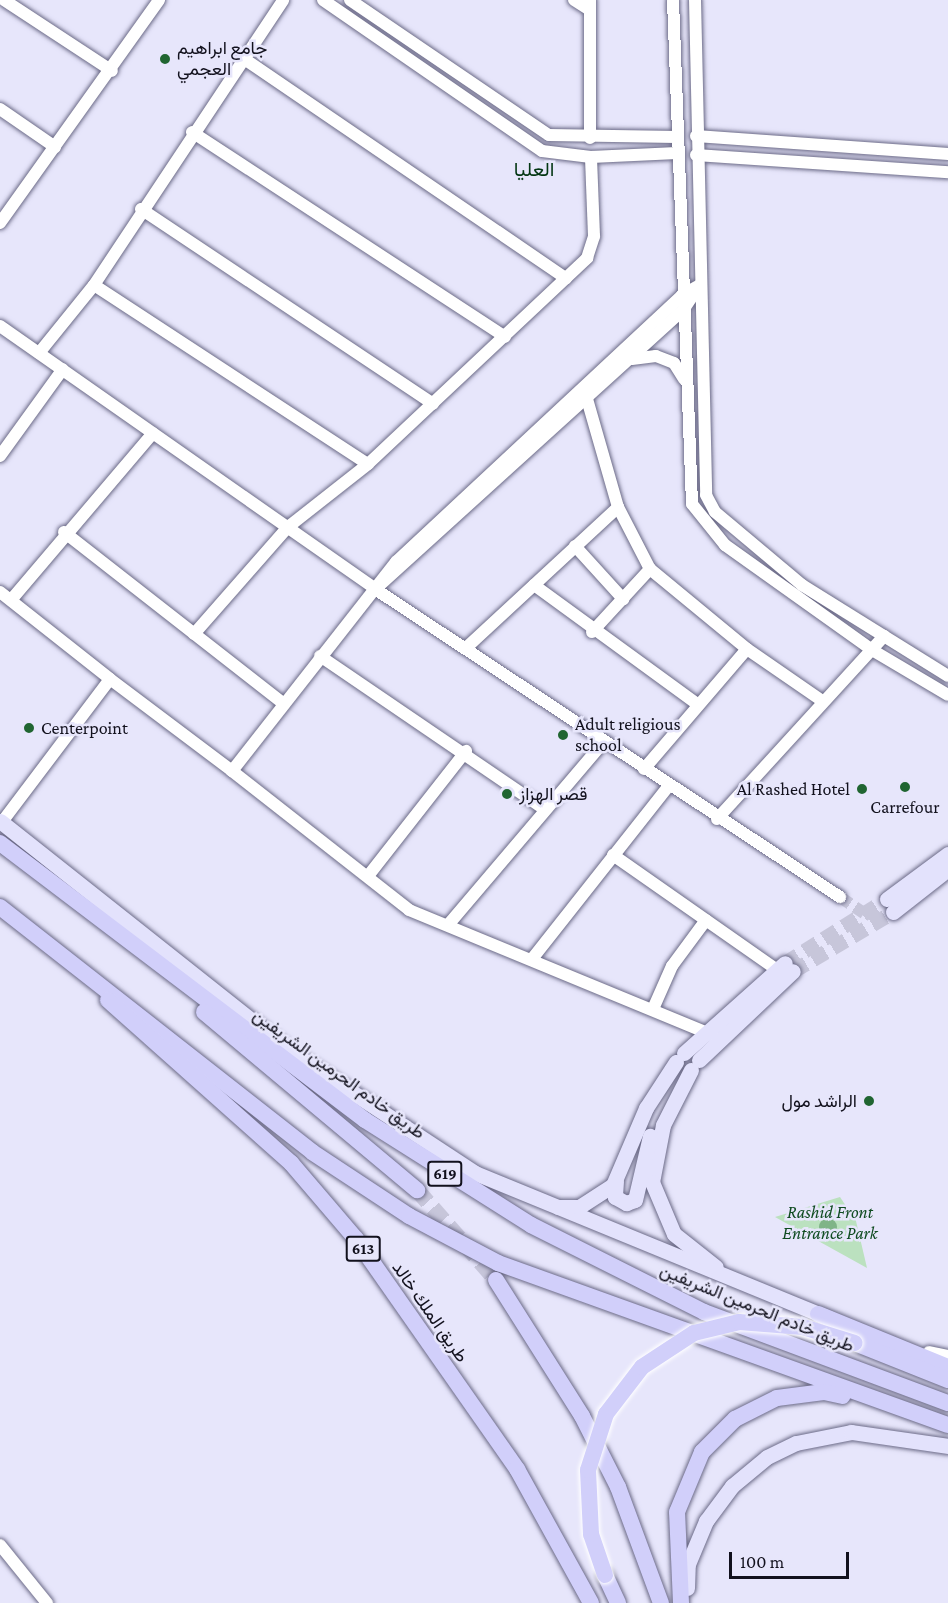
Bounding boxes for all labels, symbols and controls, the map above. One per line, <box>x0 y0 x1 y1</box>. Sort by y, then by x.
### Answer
place label: جامع ابراهيم العجمي <box>177 38 267 80</box>
marker: جامع ابراهيم العجمي <box>158 52 172 66</box>
district label: العليا <box>514 157 554 181</box>
place label: Adult religious school <box>575 714 681 756</box>
place label: Centerpoint <box>41 717 128 739</box>
marker: Centerpoint <box>22 721 36 735</box>
marker: Adult religious school <box>556 728 570 742</box>
place label: Al Rashed Hotel <box>737 778 850 800</box>
marker: Carrefour <box>898 780 912 794</box>
marker: Al Rashed Hotel <box>855 782 869 796</box>
place label: قصر الهزاز <box>519 783 587 805</box>
marker: قصر الهزاز <box>500 787 514 801</box>
place label: Carrefour <box>870 796 940 818</box>
street label: طريق خادم الحرمين الشريفين <box>249 1004 429 1144</box>
place label: الراشد مول <box>781 1090 857 1112</box>
marker: الراشد مول <box>862 1094 876 1108</box>
road number: 619 <box>427 1161 463 1187</box>
park label: Rashid Front Entrance Park <box>782 1202 878 1244</box>
road number: 613 <box>345 1236 381 1262</box>
street label: طريق الملك خالد <box>387 1257 473 1367</box>
street label: طريق خادم الحرمين الشريفين <box>657 1259 857 1357</box>
scale bar <box>732 1540 852 1578</box>
text: 100 m <box>740 1552 784 1572</box>

